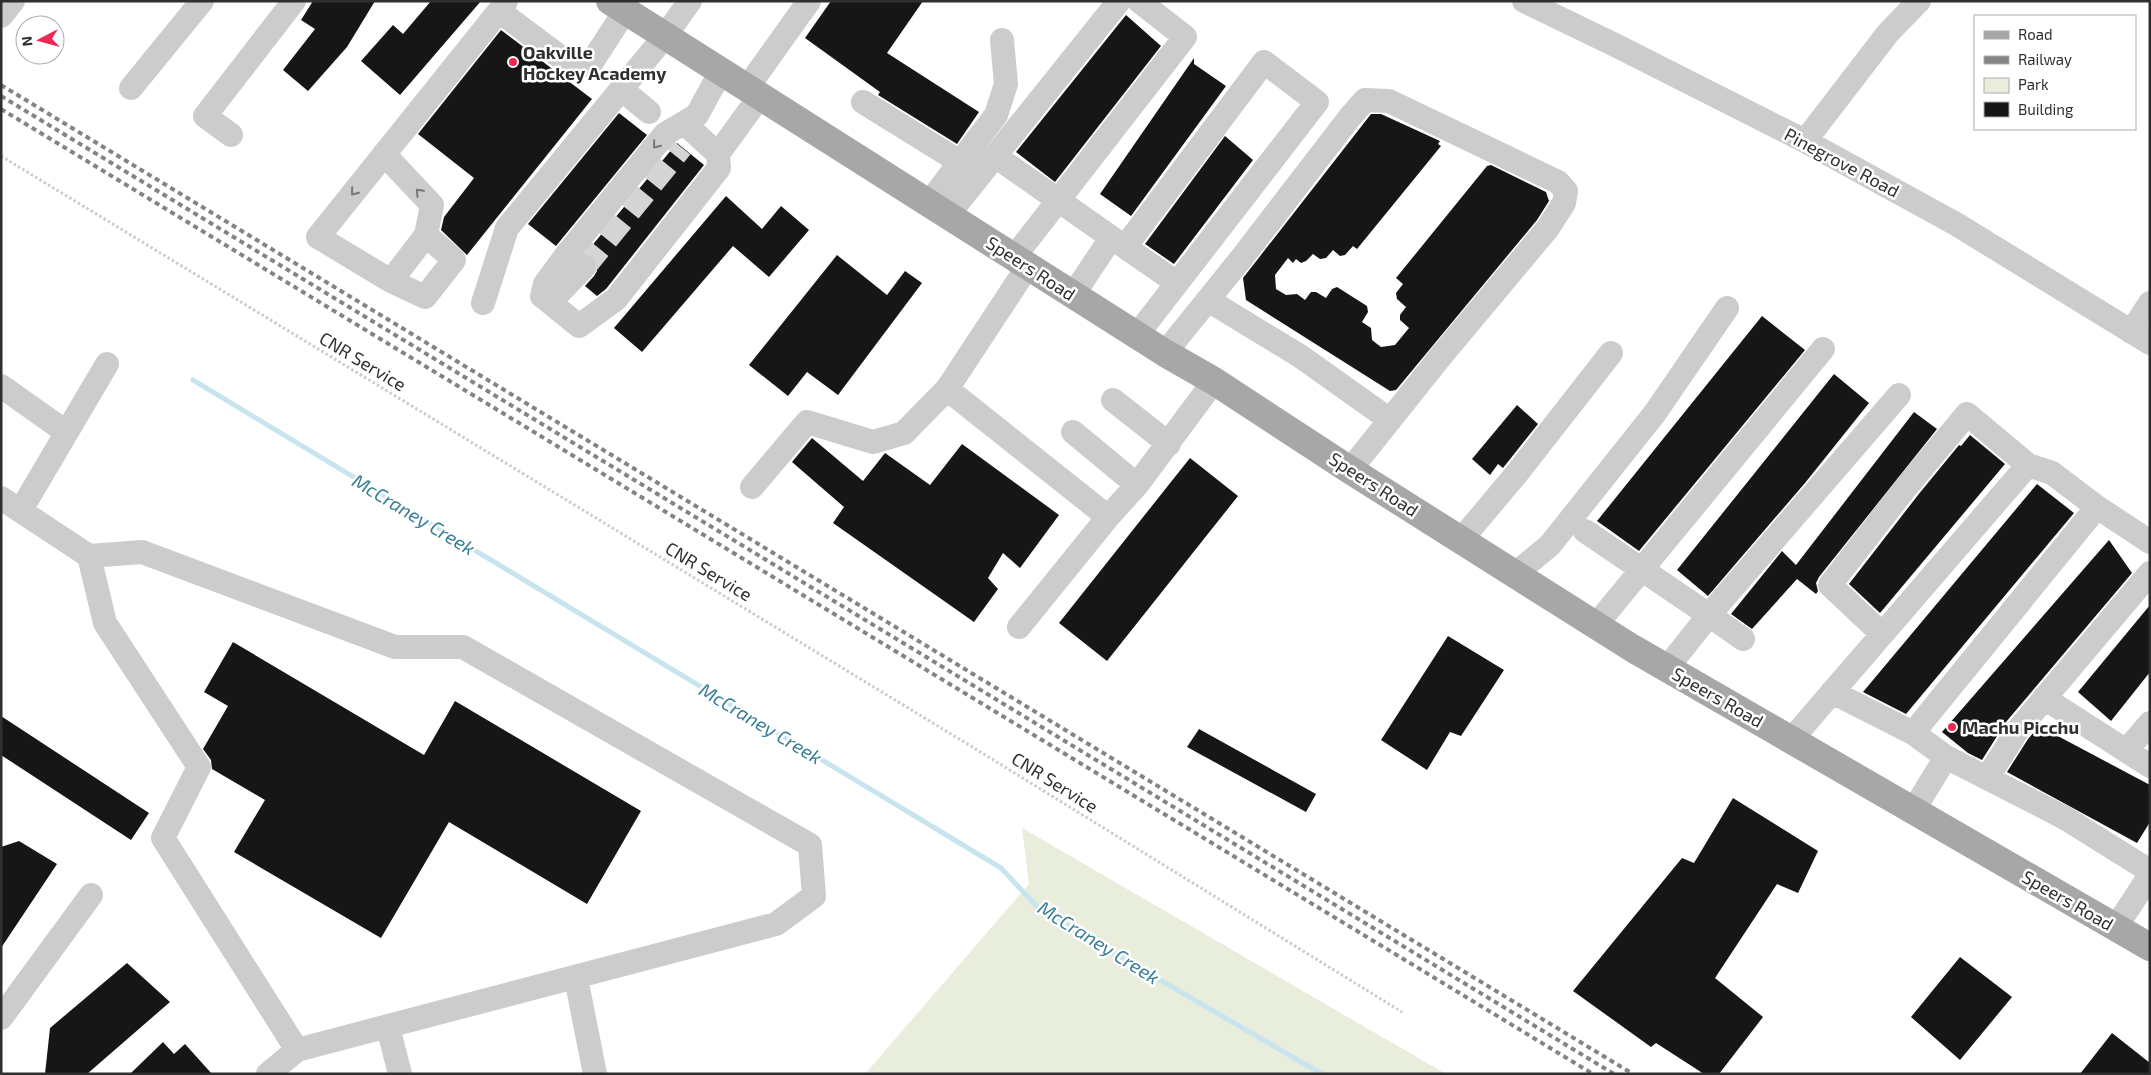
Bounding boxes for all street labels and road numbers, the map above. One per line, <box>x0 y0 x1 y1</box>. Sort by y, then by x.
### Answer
street label: Pinegrove Road <box>1781 122 1903 202</box>
street label: Speers Road <box>982 231 1080 305</box>
street label: CNR Service <box>316 326 410 396</box>
street label: Speers Road <box>1325 447 1423 521</box>
street label: CNR Service <box>662 536 756 606</box>
street label: Speers Road <box>1668 662 1768 732</box>
street label: CNR Service <box>1008 747 1102 817</box>
street label: Speers Road <box>2018 865 2118 935</box>

